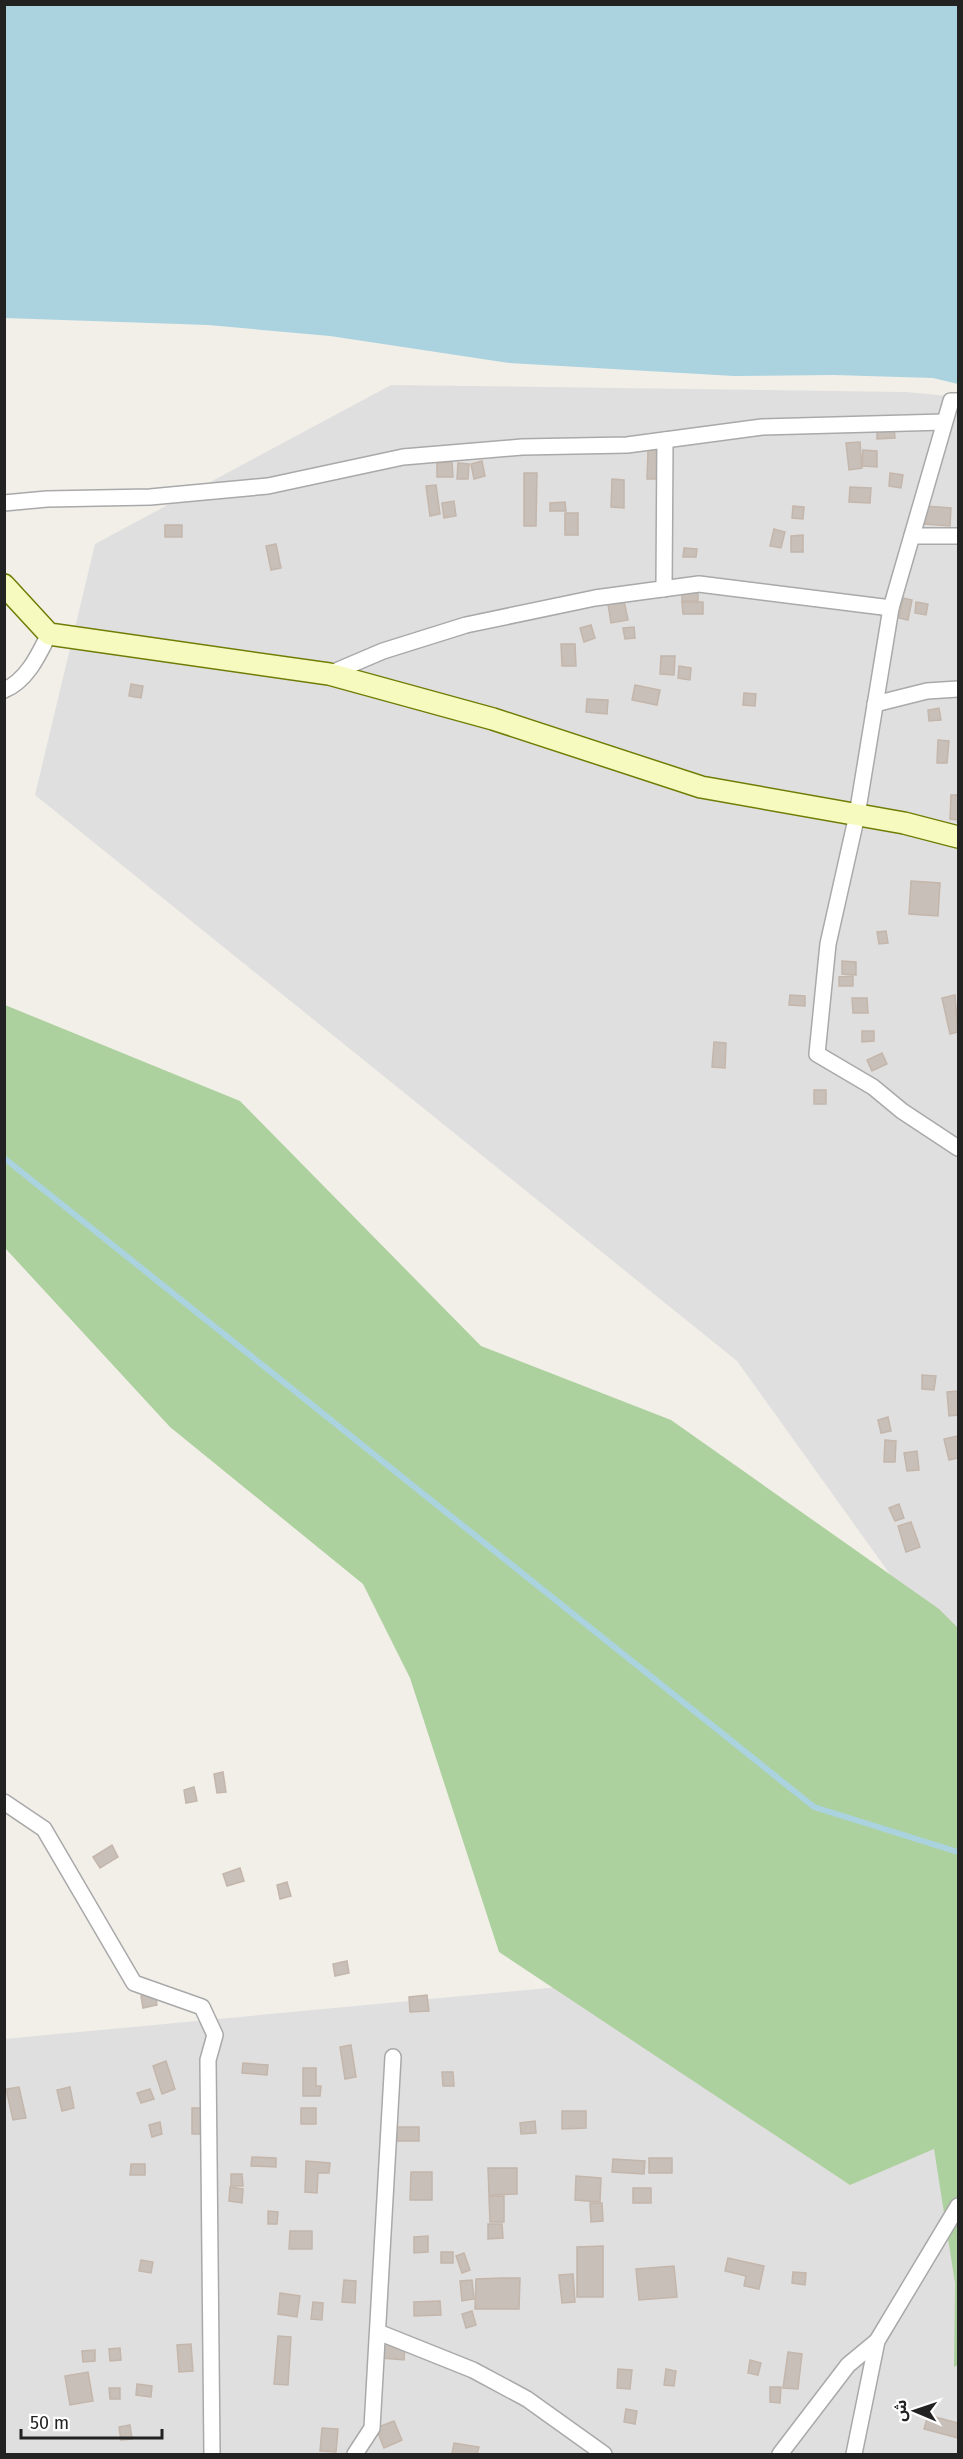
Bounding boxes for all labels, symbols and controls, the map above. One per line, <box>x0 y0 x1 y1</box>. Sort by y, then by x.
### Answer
north arrow <box>885 2381 945 2441</box>
text: ش <box>891 2399 910 2422</box>
scale bar <box>21 2402 162 2440</box>
text: 50 m <box>30 2412 69 2434</box>

